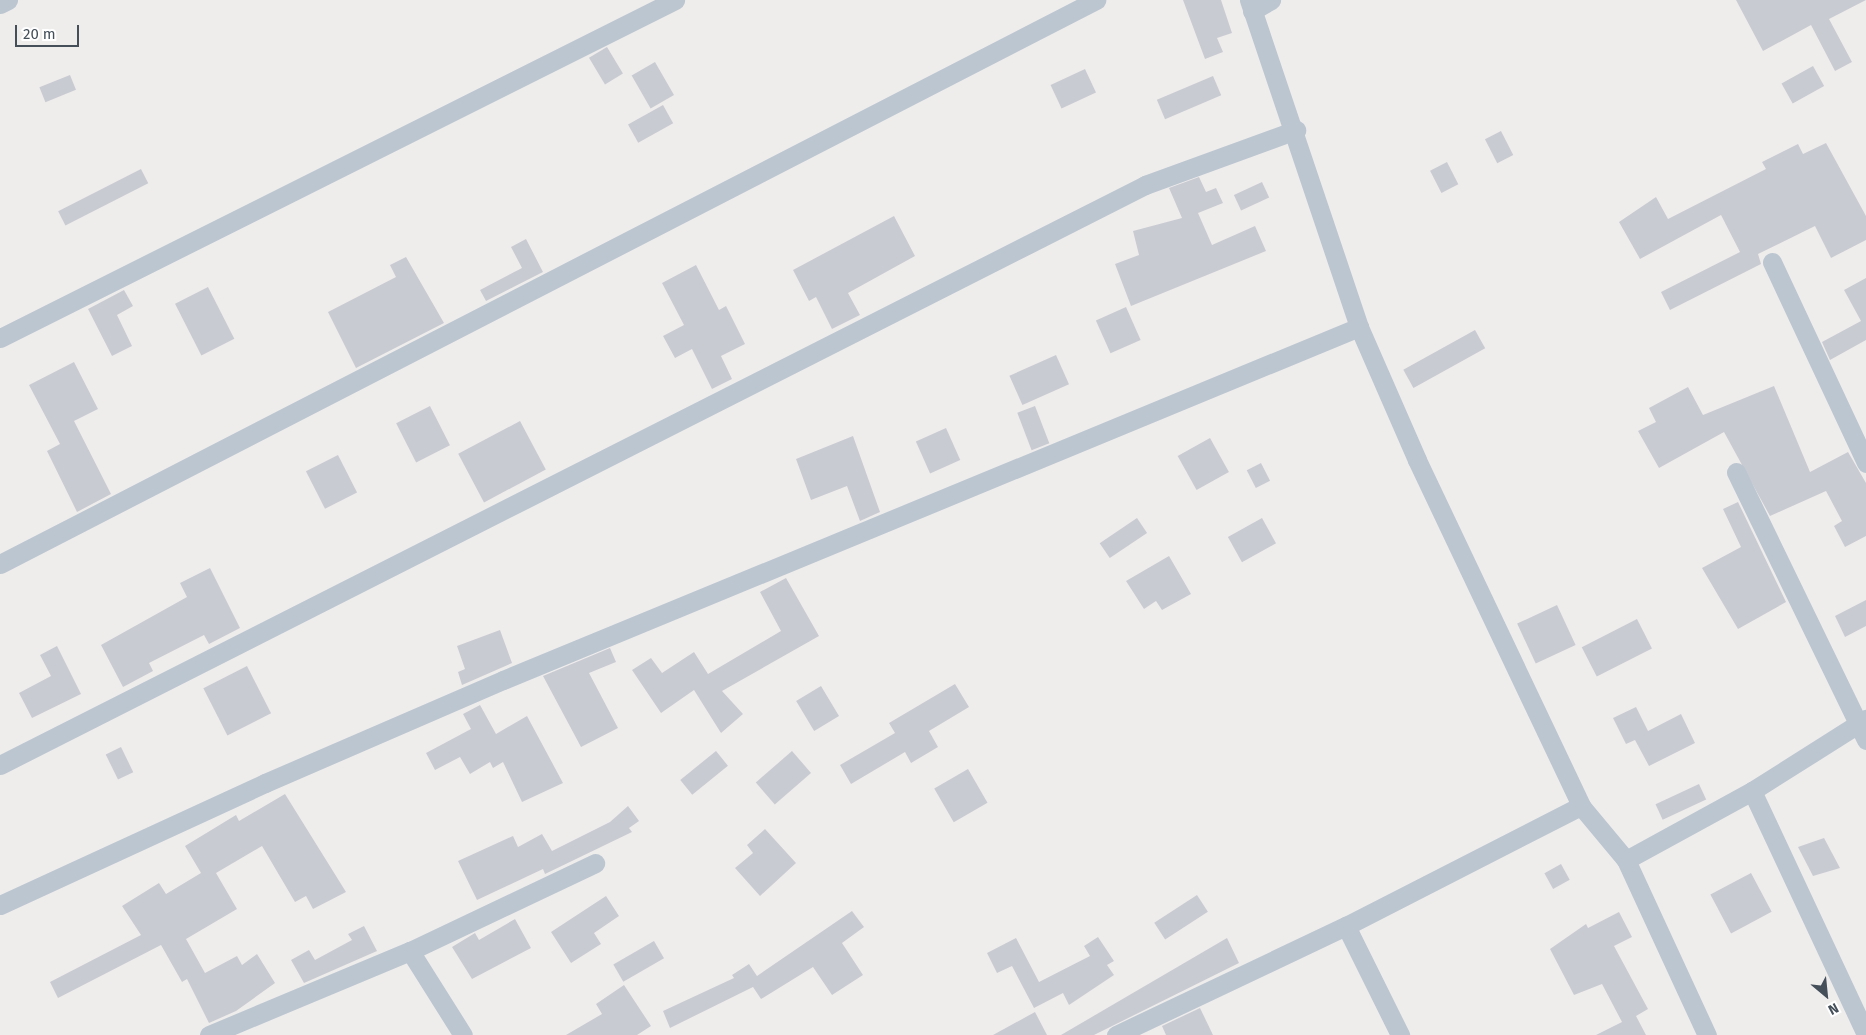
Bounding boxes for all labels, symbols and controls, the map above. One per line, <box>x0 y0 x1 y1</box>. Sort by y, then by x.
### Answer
scale bar <box>18 15 81 47</box>
text: 20 m <box>23 25 56 43</box>
north arrow <box>1801 970 1851 1020</box>
text: N <box>1825 999 1841 1018</box>

